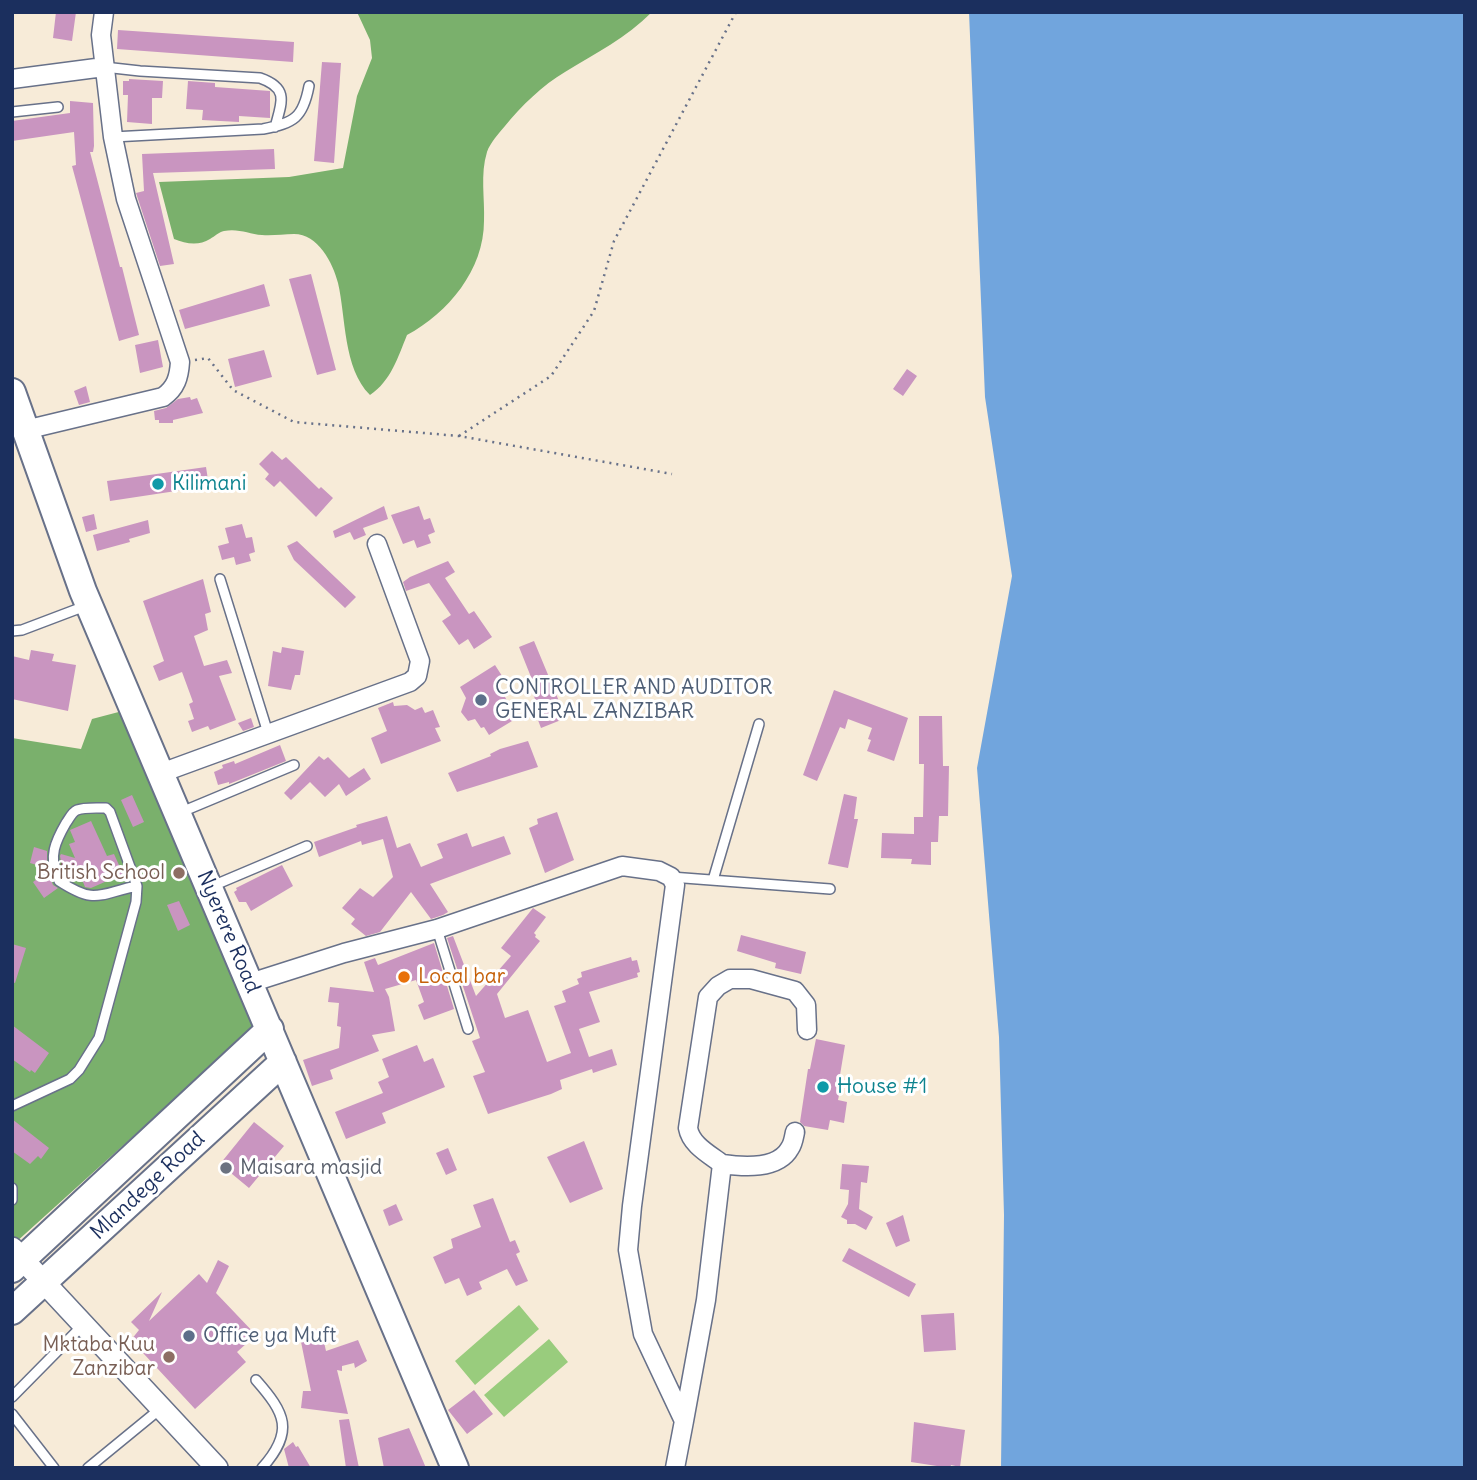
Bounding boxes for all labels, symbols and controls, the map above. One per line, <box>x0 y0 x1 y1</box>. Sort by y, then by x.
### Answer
place label: Kilimani <box>172 471 246 497</box>
marker: Kilimani <box>150 476 166 492</box>
place label: CONTROLLER AND AUDITOR GENERAL ZANZIBAR <box>495 675 773 725</box>
marker: CONTROLLER AND AUDITOR GENERAL ZANZIBAR <box>473 692 489 708</box>
place label: British School <box>37 860 165 886</box>
marker: British School <box>171 865 187 881</box>
street label: Nyerere Road <box>191 867 265 997</box>
place label: Local bar <box>418 964 505 990</box>
marker: Local bar <box>396 969 412 985</box>
place label: House #1 <box>837 1074 927 1100</box>
marker: House #1 <box>815 1079 831 1095</box>
street label: Mlandege Road <box>86 1127 210 1245</box>
place label: Maisara masjid <box>240 1155 382 1181</box>
marker: Maisara masjid <box>218 1160 234 1176</box>
place label: Office ya Muft <box>203 1323 336 1349</box>
marker: Office ya Muft <box>181 1328 197 1344</box>
place label: Mktaba Kuu Zanzibar <box>43 1332 155 1382</box>
marker: Mktaba Kuu Zanzibar <box>161 1349 177 1365</box>

